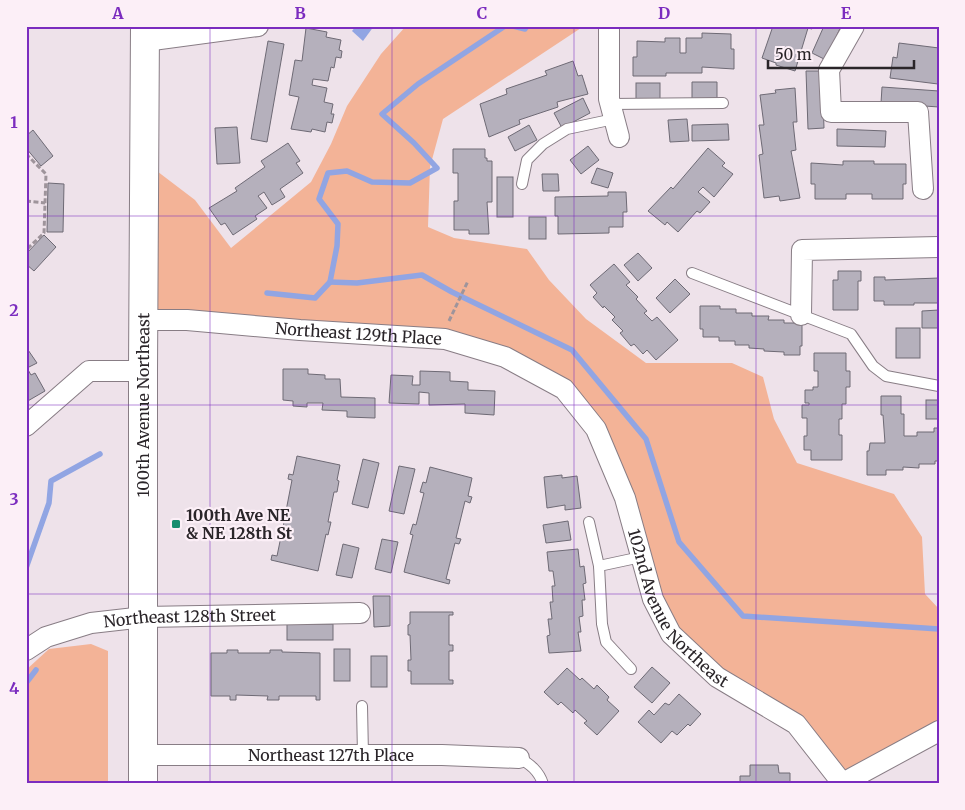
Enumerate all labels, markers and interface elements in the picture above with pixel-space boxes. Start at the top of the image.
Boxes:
text: A [111,3,124,23]
text: B [294,3,306,23]
text: C [477,3,487,23]
text: D [658,3,670,23]
text: E [841,3,852,23]
scale bar [768,38,914,70]
text: 50 m [775,45,812,64]
text: 1 [10,112,18,132]
text: 2 [9,300,19,320]
street label: 100th Avenue Northeast [133,312,153,497]
street label: Northeast 129th Place [274,318,442,349]
text: 3 [9,489,19,509]
place label: 100th Ave NE & NE 128th St [186,505,293,543]
marker: 100th Ave NE & NE 128th St [170,518,182,530]
street label: 102nd Avenue Northeast [624,526,733,692]
street label: Northeast 128th Street [103,605,277,632]
text: 4 [9,678,19,698]
street label: Northeast 127th Place [248,745,414,765]

